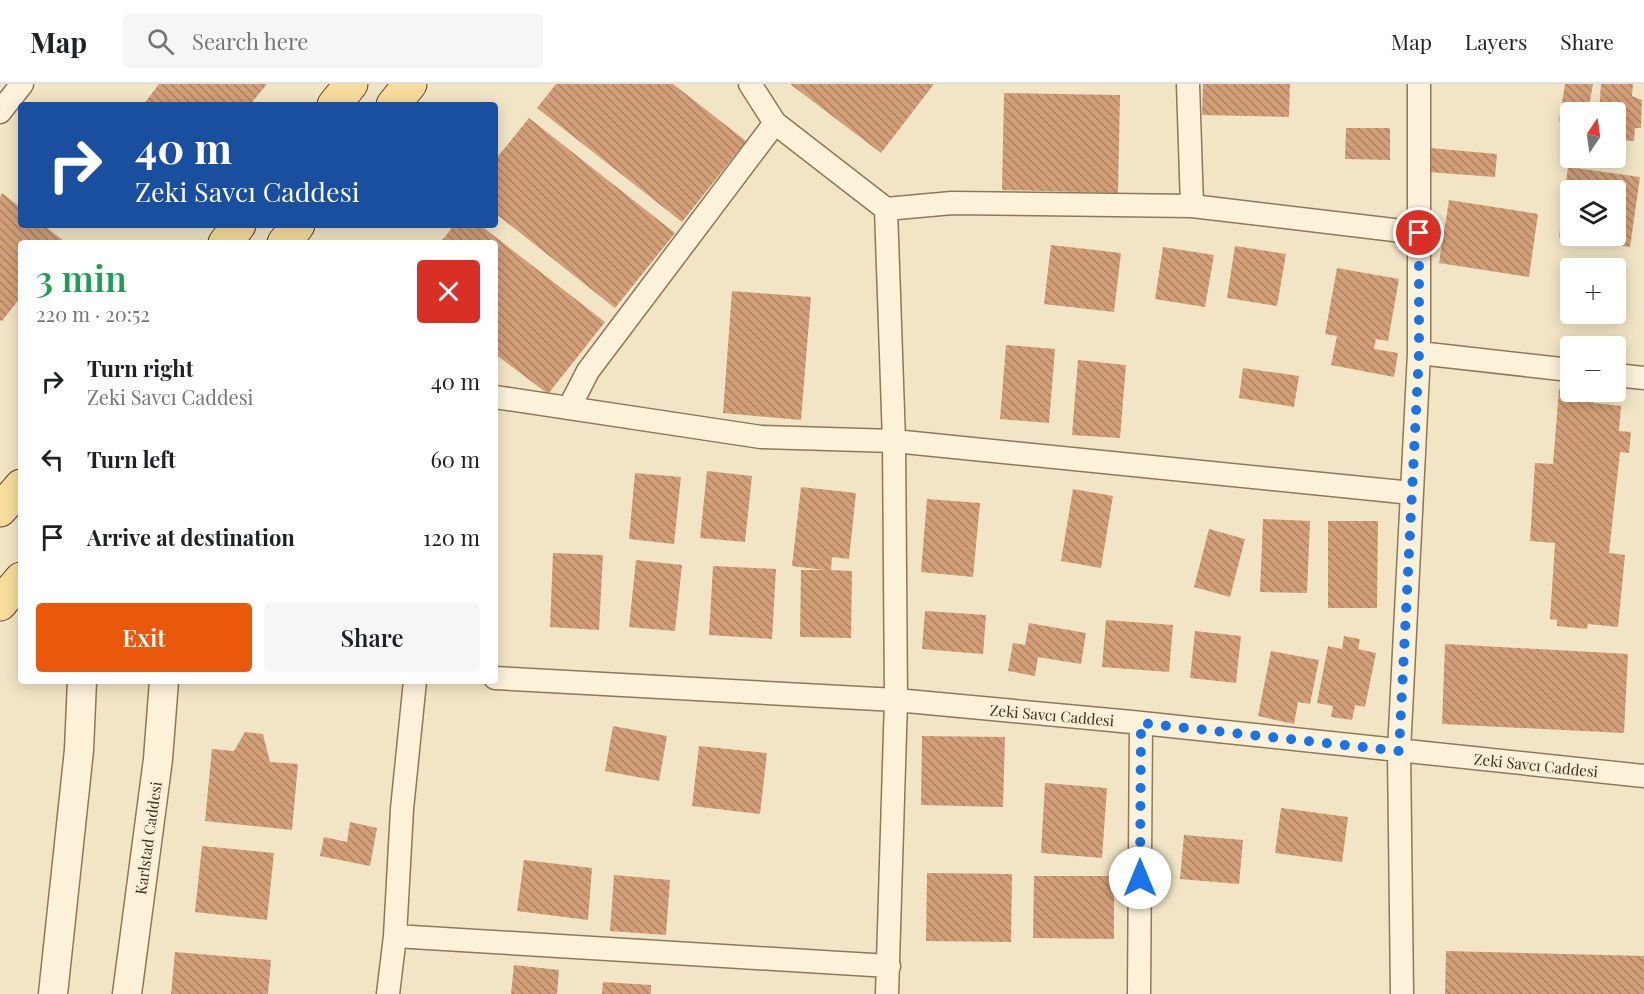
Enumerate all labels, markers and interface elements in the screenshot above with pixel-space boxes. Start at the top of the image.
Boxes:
search box [123,14,543,68]
text: Map [30,23,87,60]
icon: search [144,25,177,58]
text: Search here [192,26,308,56]
text: Map [1391,27,1432,55]
text: Layers [1465,27,1527,55]
text: Share [1560,27,1614,55]
north arrow [1560,102,1626,168]
map controls [1560,102,1626,402]
text: 40 m [135,119,232,175]
icon: right [36,126,114,204]
text: Zeki Savcı Caddesi [135,173,360,209]
button: layers [1560,180,1626,246]
pin [1393,207,1444,258]
icon: arrive [1402,216,1435,249]
text: 3 min [36,253,127,301]
button: + [1560,258,1626,324]
button: close [417,260,480,323]
text: 220 m · 20:52 [36,300,150,327]
button: − [1560,336,1626,402]
text: Turn right [87,353,193,383]
icon: right [36,365,69,398]
text: 40 m [431,366,480,396]
text: Zeki Savcı Caddesi [87,383,253,410]
icon: left [36,443,69,476]
text: Turn left [87,444,176,474]
text: 60 m [430,444,480,474]
icon: arrive [36,521,69,554]
text: Arrive at destination [87,522,295,552]
text: 120 m [423,522,480,552]
button: Exit [36,603,252,672]
button: Share [264,603,480,672]
street label: Zeki Savcı Caddesi [989,700,1116,730]
street label: Zeki Savcı Caddesi [1473,749,1600,782]
street label: Karlstad Caddesi [130,780,166,896]
position arrow [1108,846,1172,910]

